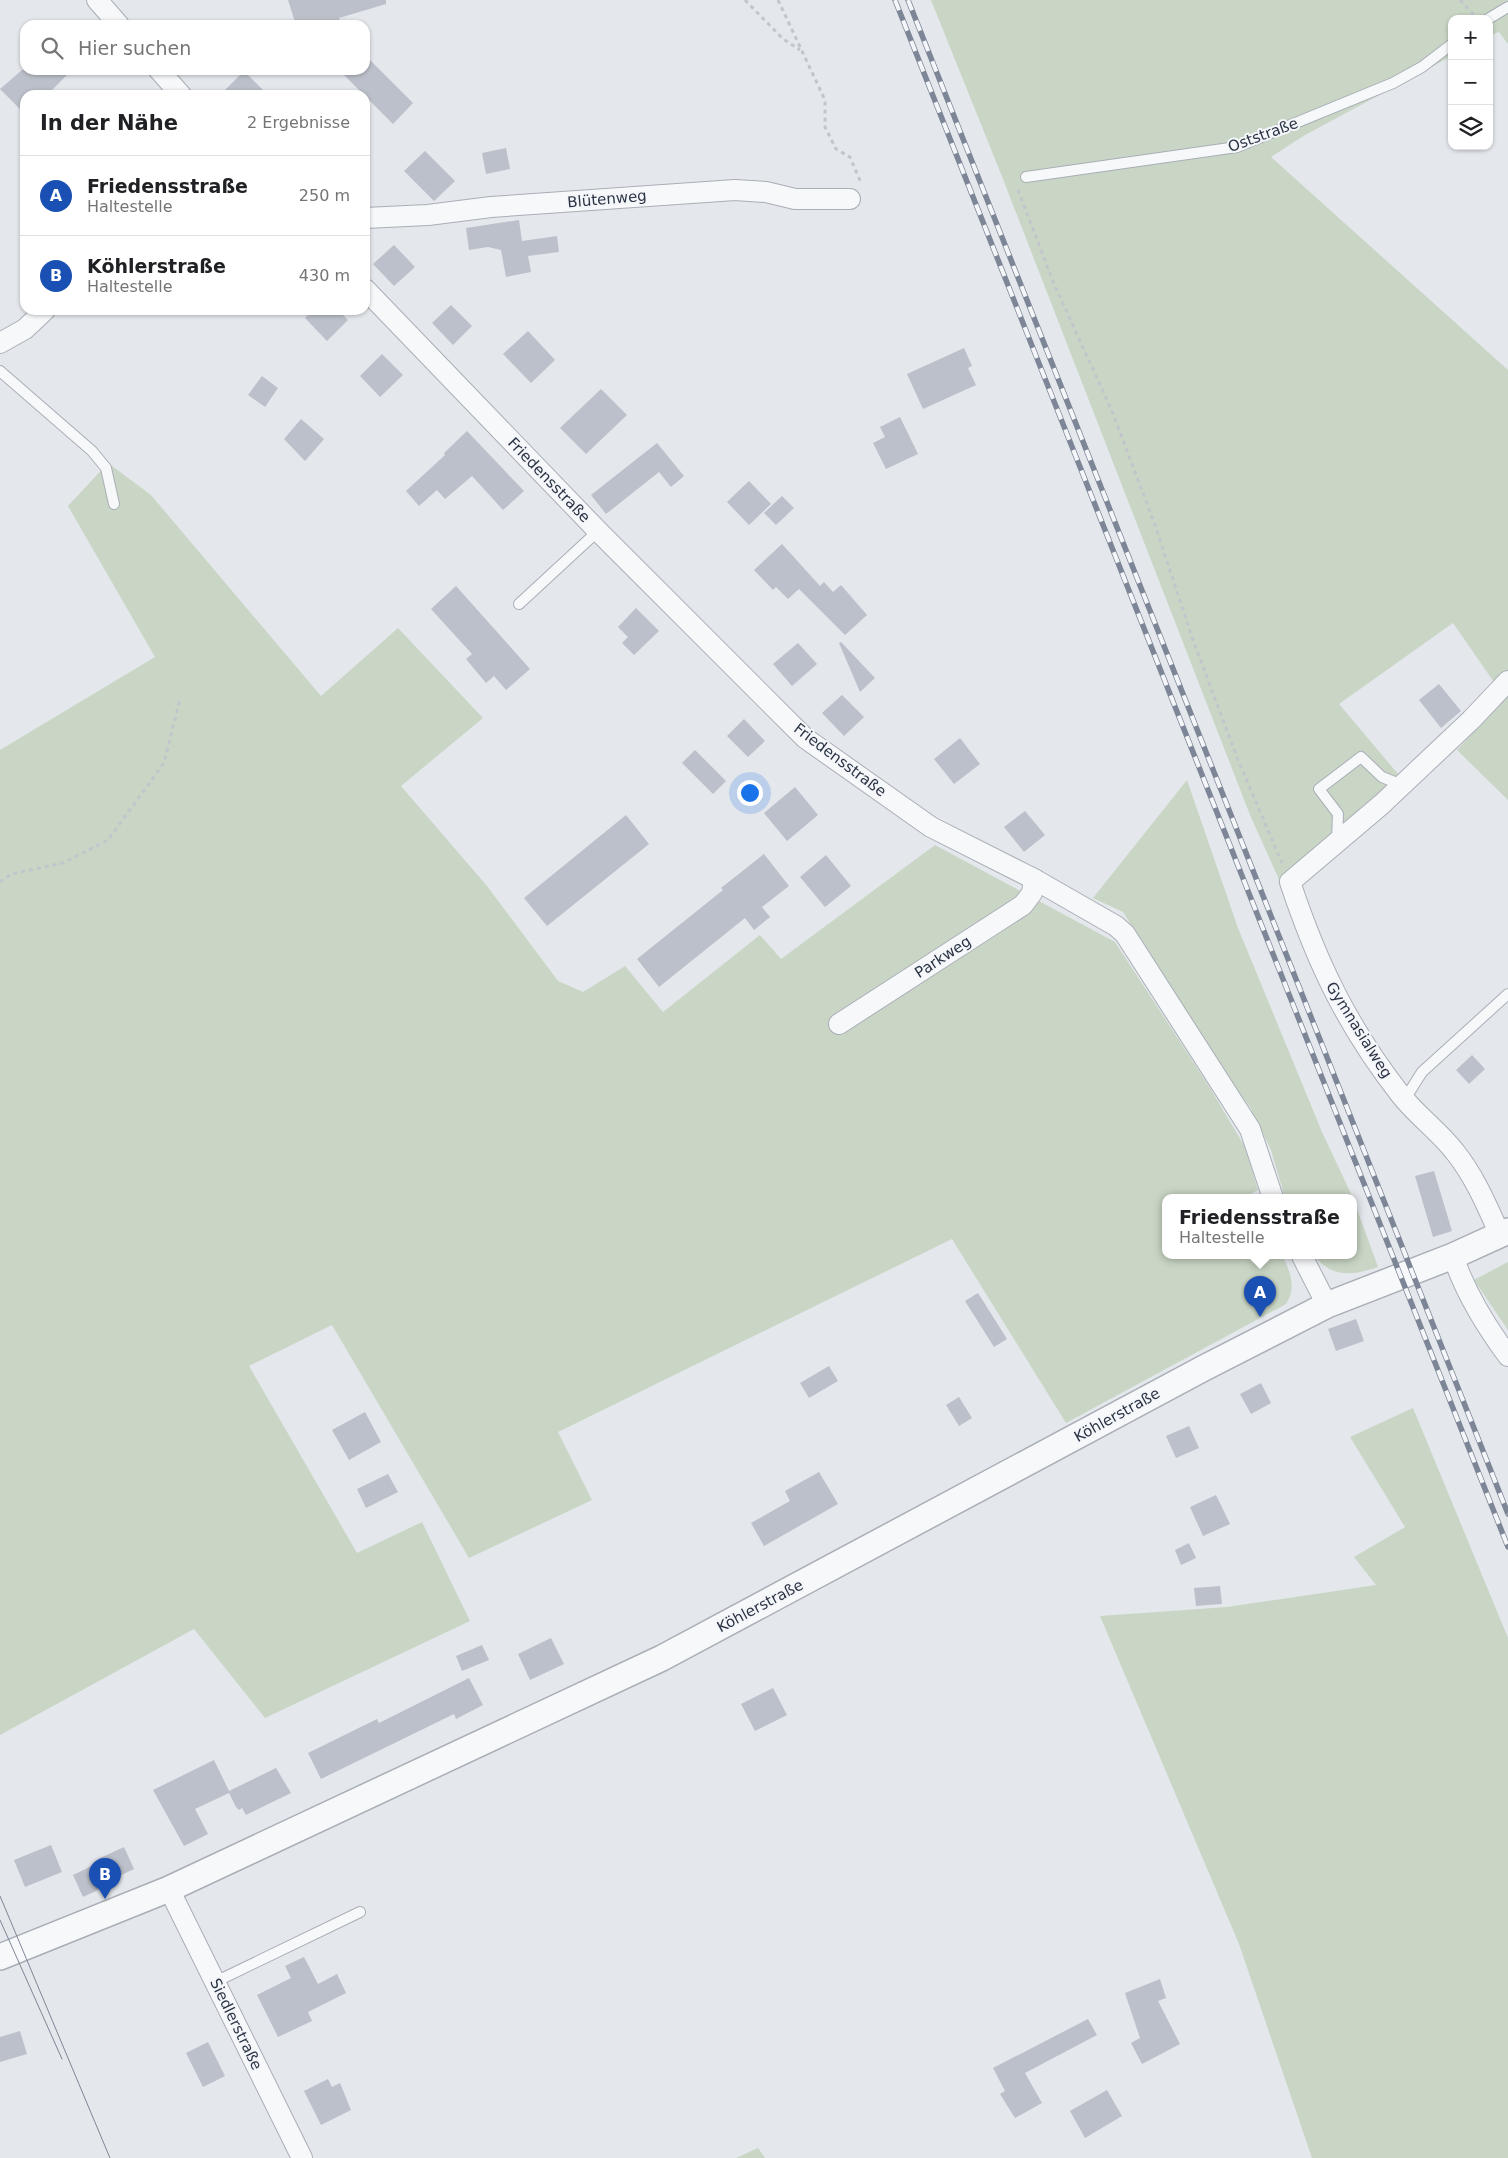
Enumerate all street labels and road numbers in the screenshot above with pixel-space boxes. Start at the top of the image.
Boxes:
street label: Oststraße [1226,114,1300,156]
street label: Blütenweg [567,187,647,211]
street label: Friedensstraße [504,434,594,526]
street label: Friedensstraße [790,719,890,801]
street label: Parkweg [911,932,975,982]
street label: Gymnasialweg [1322,979,1396,1081]
street label: Köhlerstraße [1071,1384,1163,1446]
street label: Köhlerstraße [714,1576,806,1636]
street label: Siedlerstraße [206,1975,266,2073]

